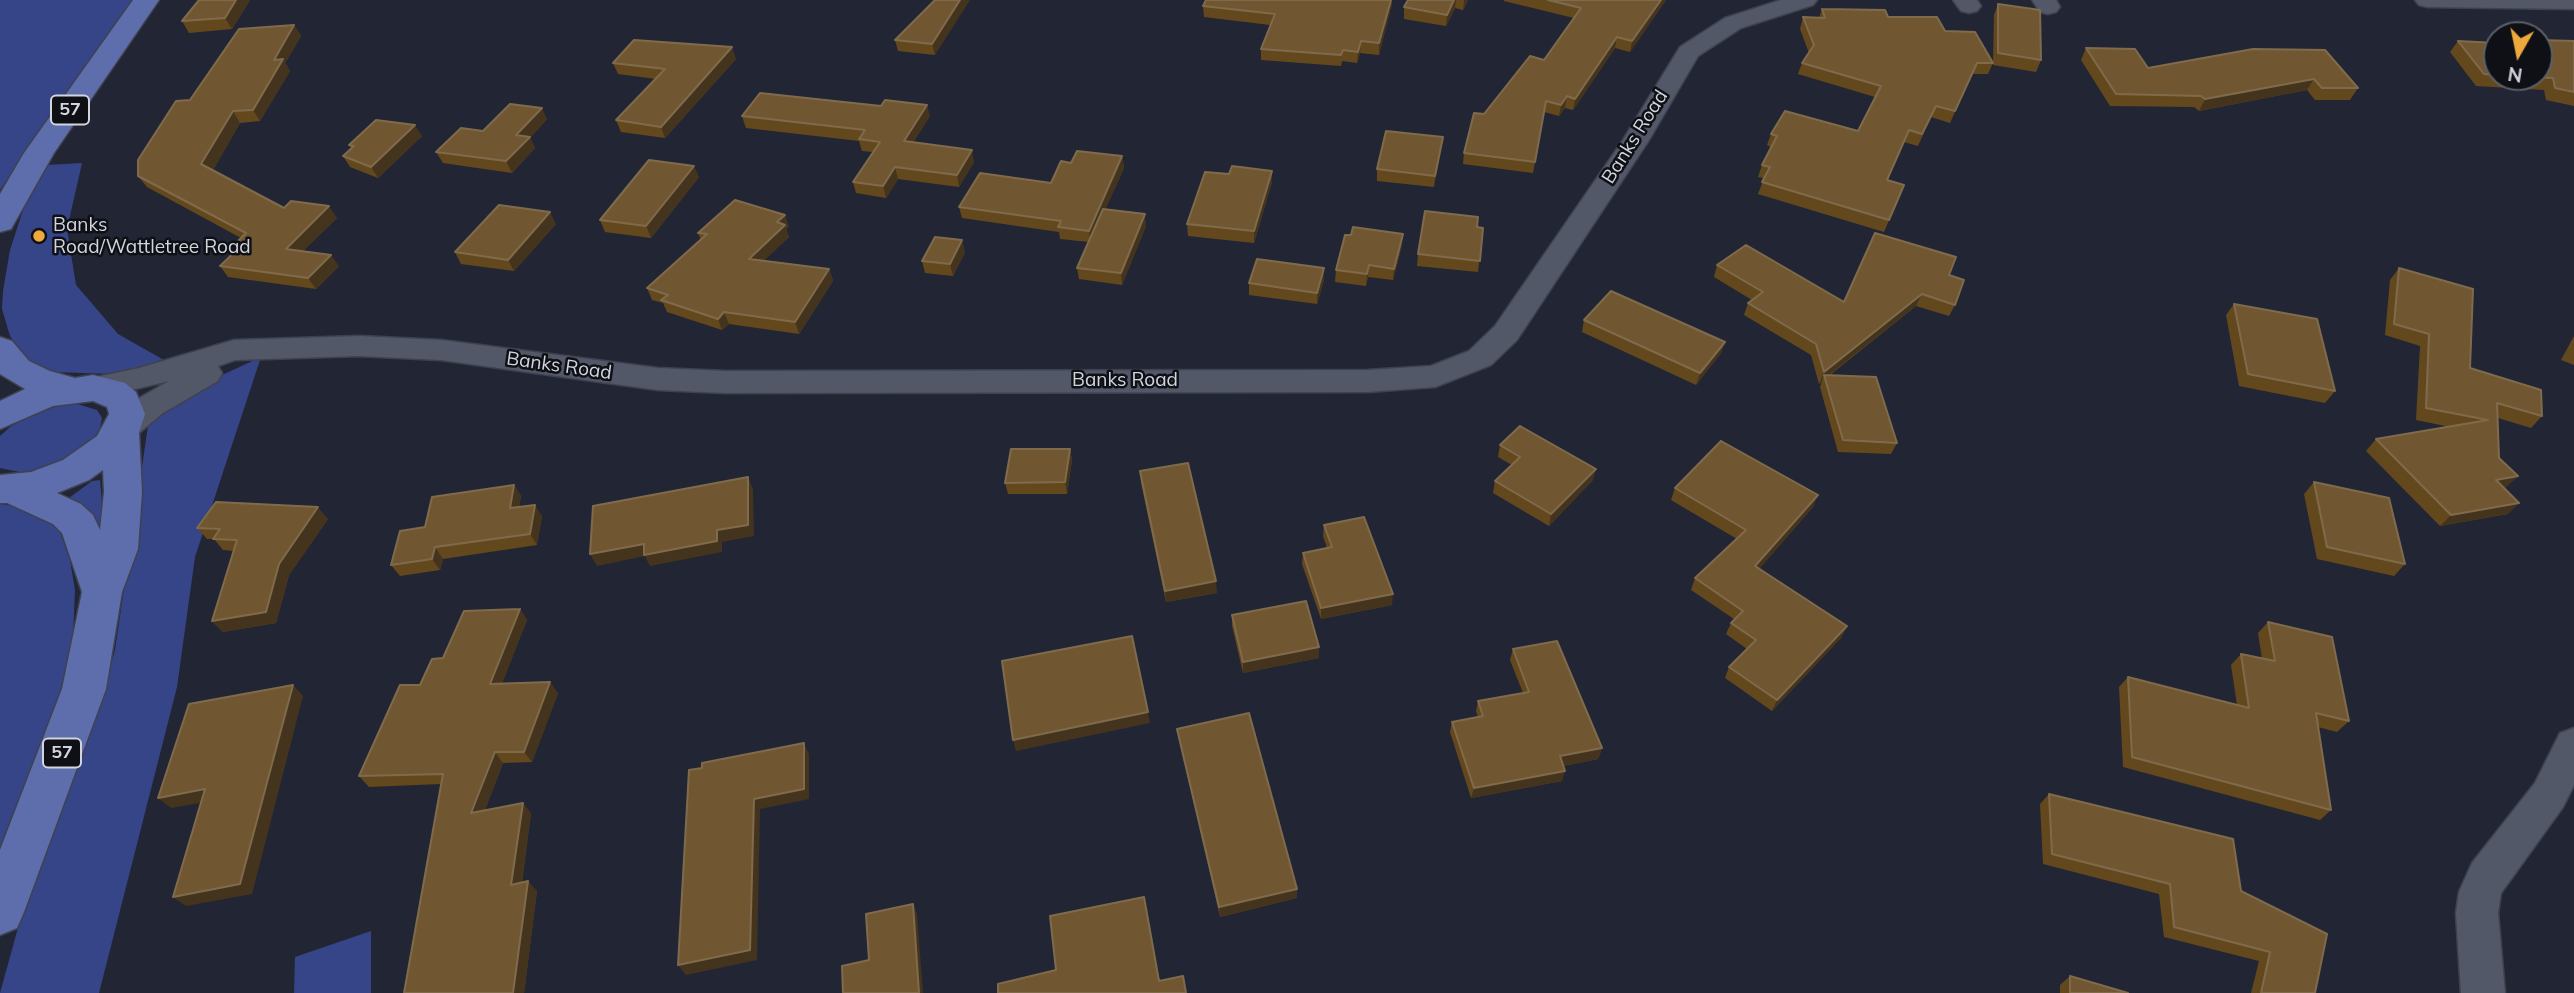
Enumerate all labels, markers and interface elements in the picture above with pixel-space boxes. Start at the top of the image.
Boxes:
north arrow [2483,21,2553,91]
text: N [2506,62,2524,88]
street label: Banks Road [1597,86,1673,188]
road number: 57 [51,96,89,124]
place label: Banks Road/Wattletree Road [53,214,251,258]
marker: Banks Road/Wattletree Road [31,228,47,244]
street label: Banks Road [505,347,613,385]
street label: Banks Road [1072,369,1178,391]
road number: 57 [43,738,81,768]

